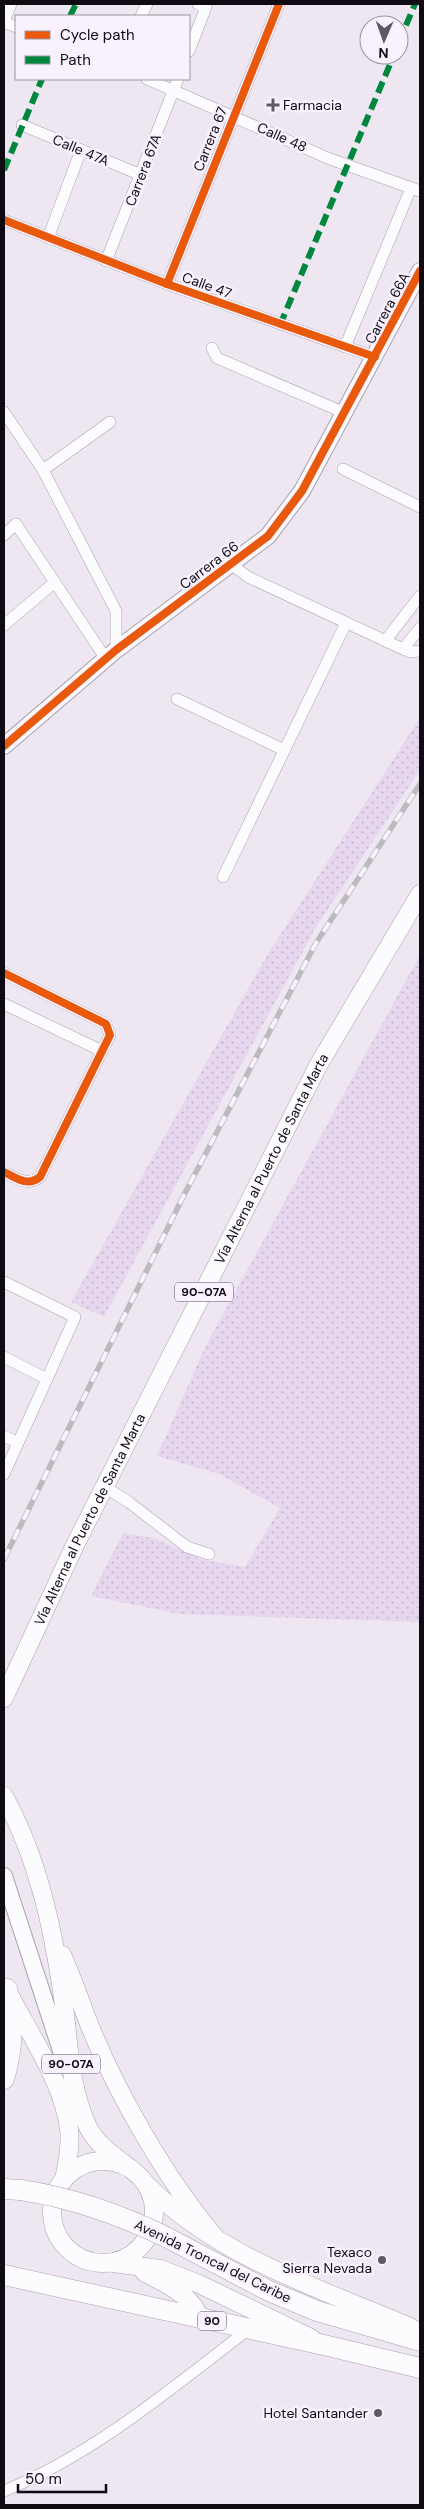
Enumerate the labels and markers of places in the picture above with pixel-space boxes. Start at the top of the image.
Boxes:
place label: Farmacia [283,96,342,114]
marker: Farmacia [267,99,279,111]
place label: Texaco Sierra Nevada [282,2243,372,2277]
marker: Texaco Sierra Nevada [376,2254,388,2266]
place label: Hotel Santander [264,2404,368,2422]
marker: Hotel Santander [372,2407,384,2419]

